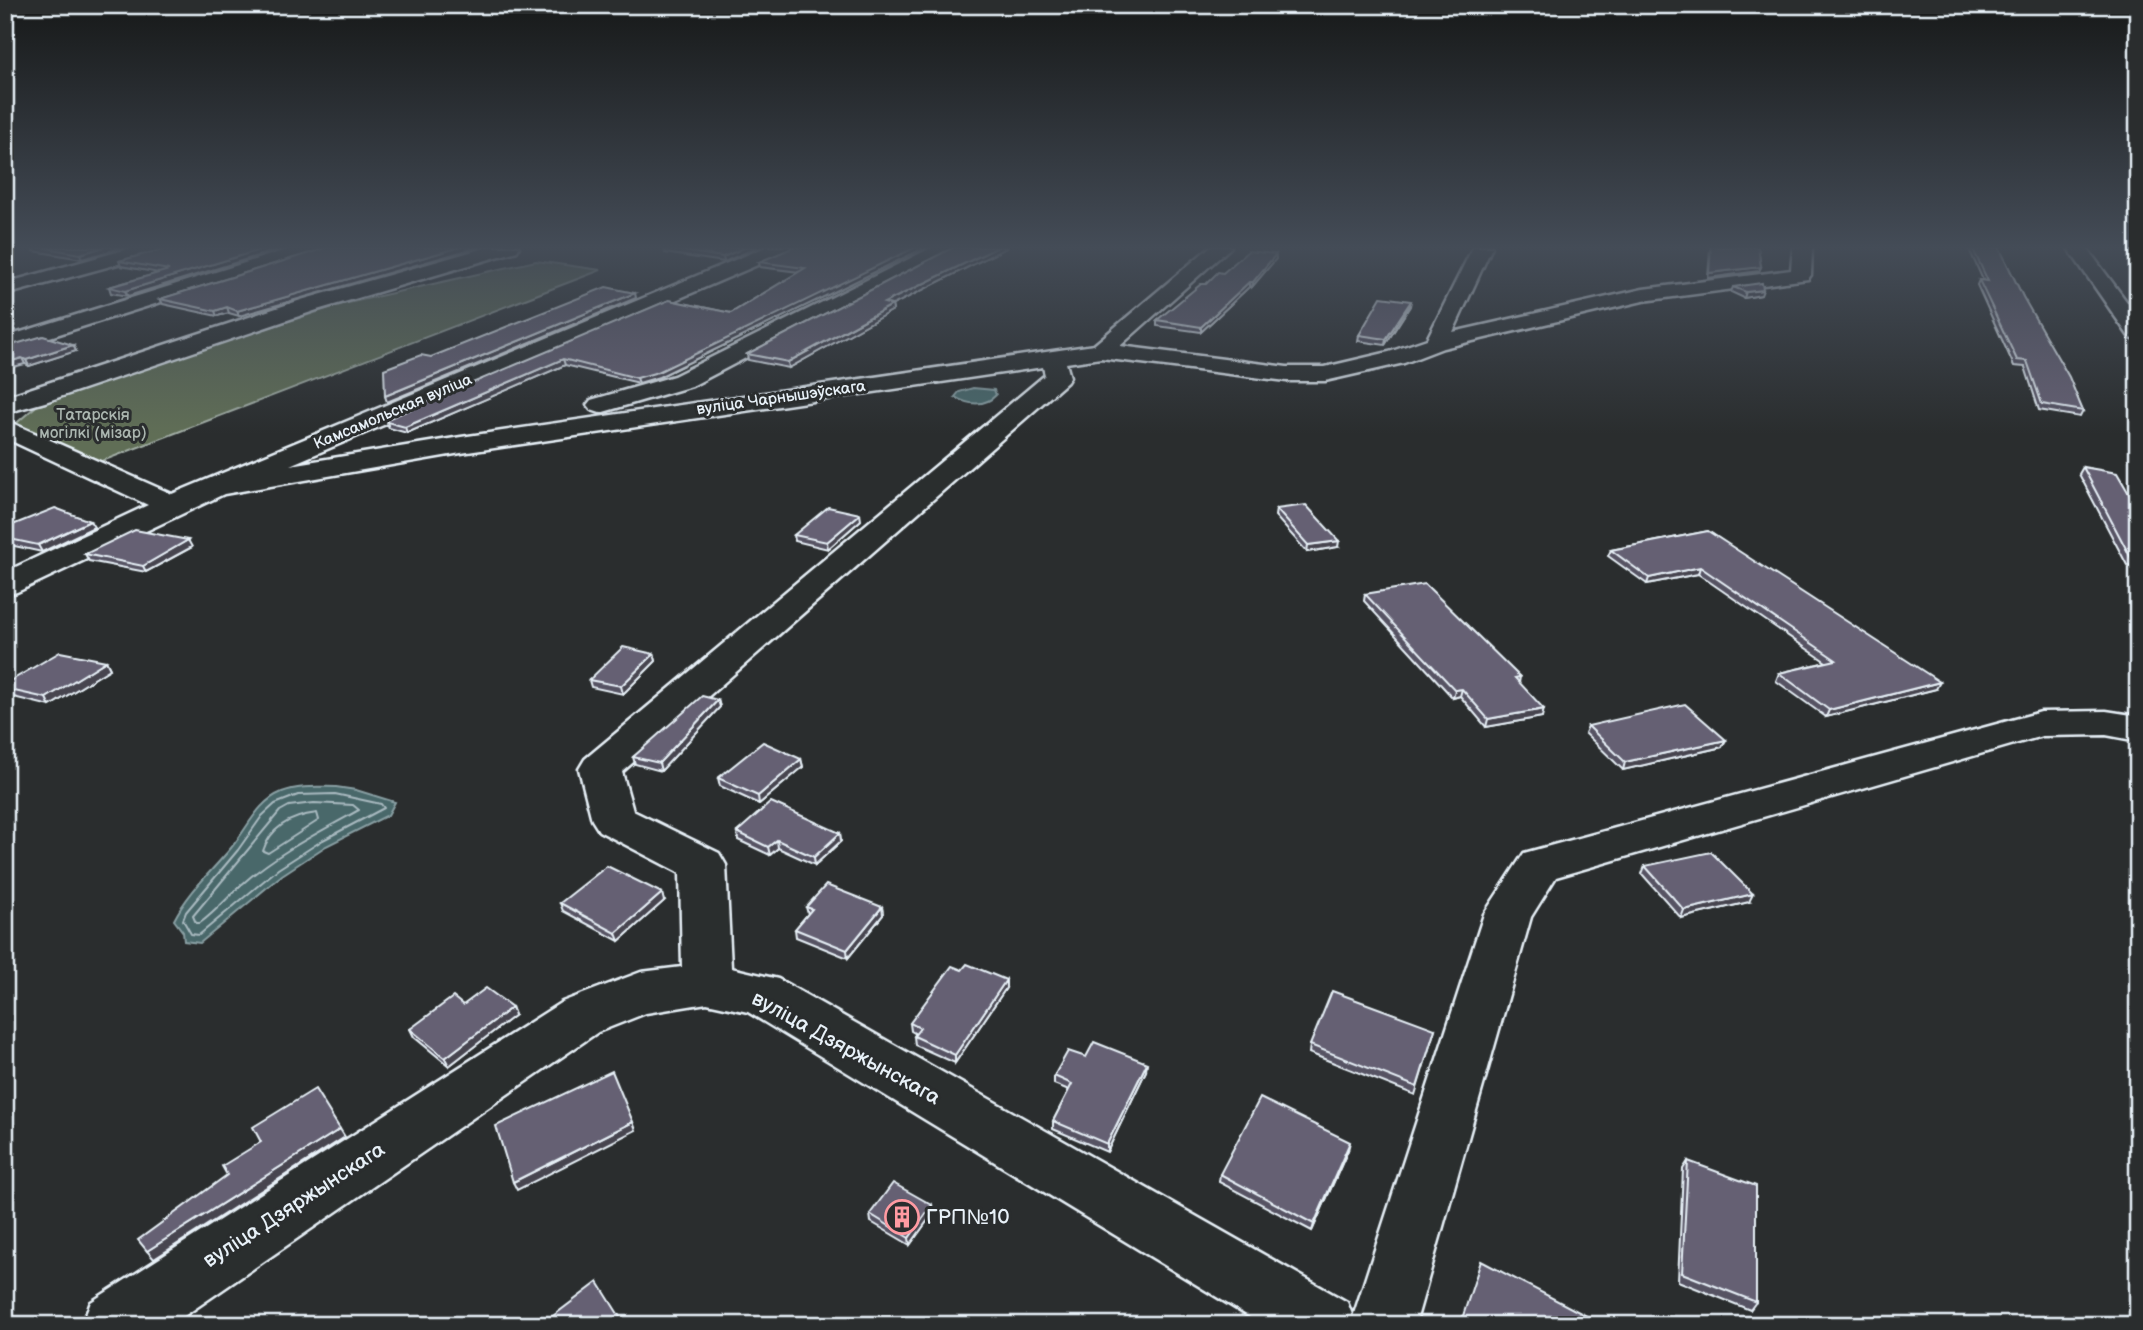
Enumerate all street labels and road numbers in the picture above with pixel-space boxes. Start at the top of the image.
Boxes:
street label: Камсамольская вуліца [311,370,475,454]
street label: вуліца Чарнышэўскага [695,377,867,419]
street label: вуліца Дзяржынскага [747,986,945,1111]
street label: вуліца Дзяржынскага [198,1137,390,1273]

